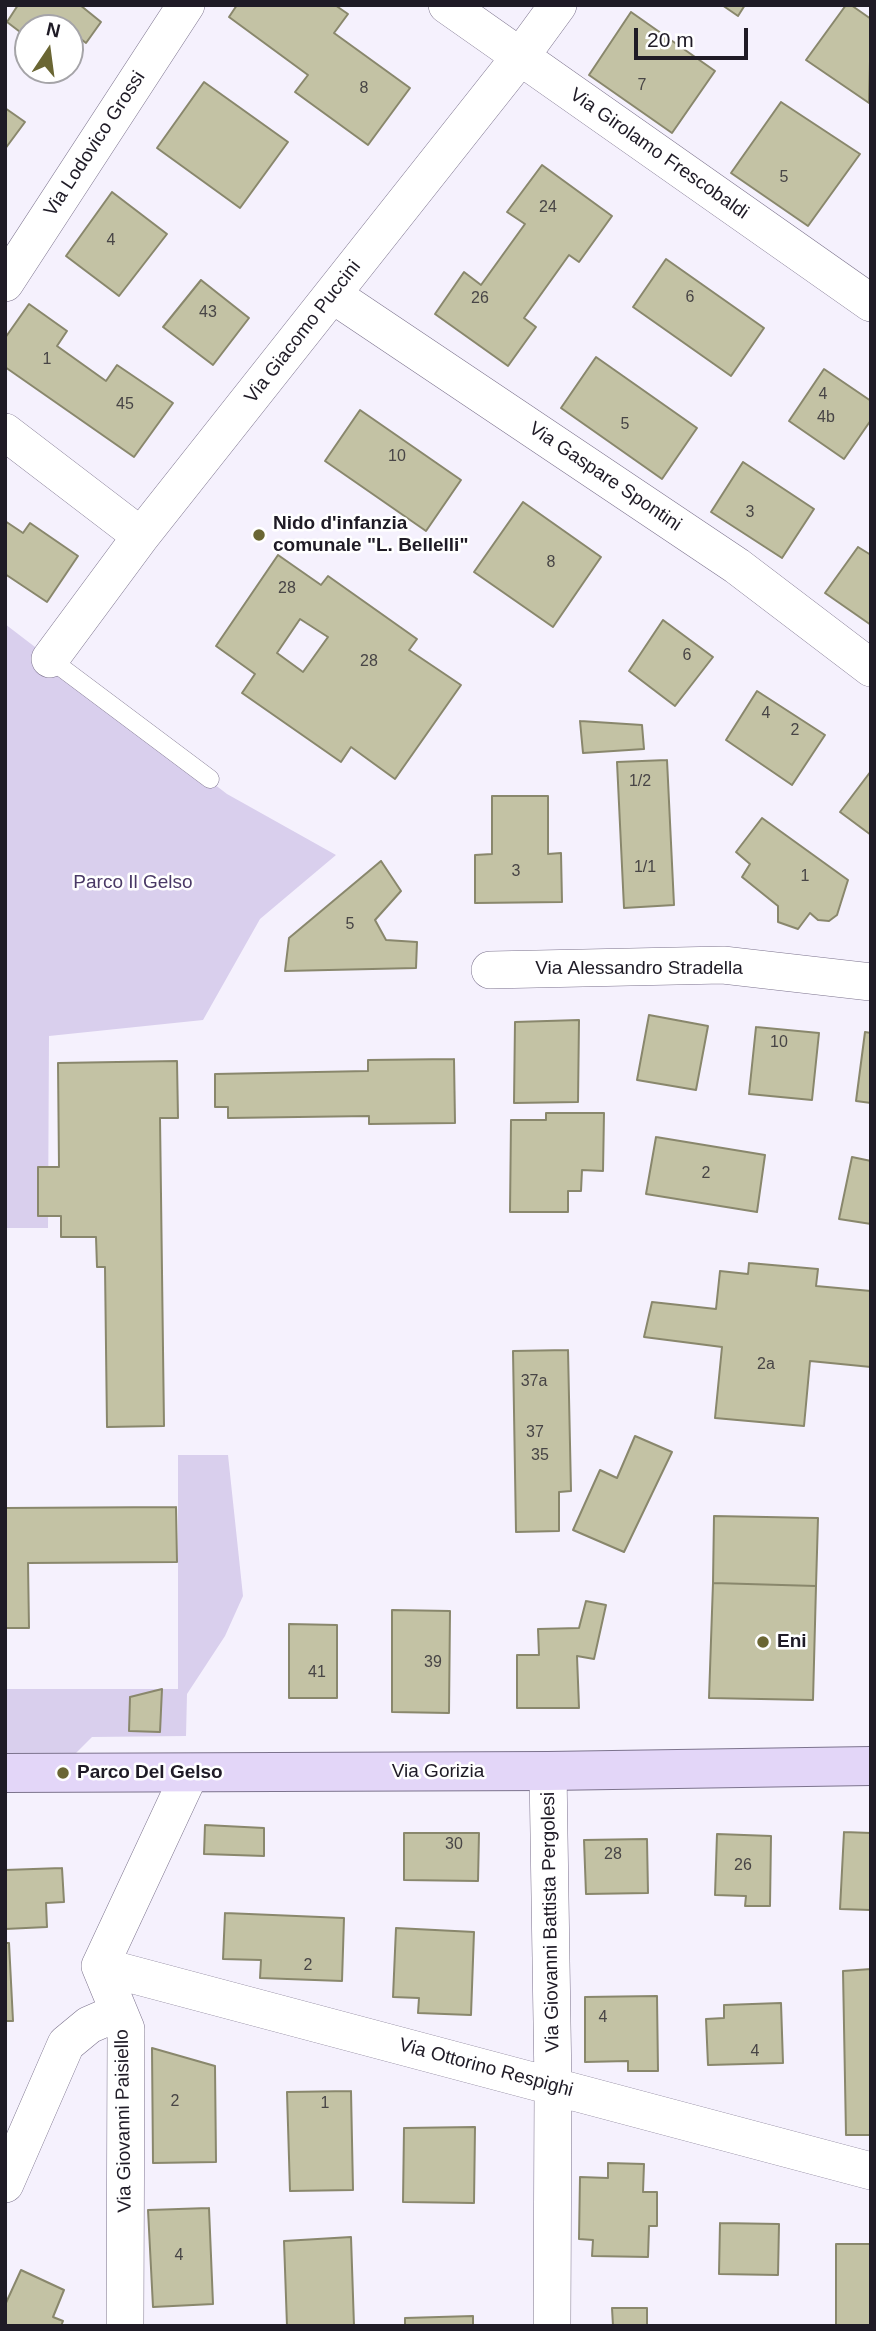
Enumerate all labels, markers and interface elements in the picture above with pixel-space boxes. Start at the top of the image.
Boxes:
north arrow [14,14,84,84]
scale bar [638,14,752,58]
text: N [44,18,62,42]
text: 20 m [647,28,694,51]
street label: Via Lodovico Grossi [40,67,150,221]
house number: 7 [638,76,646,96]
house number: 8 [360,79,368,99]
street label: Via Girolamo Frescobaldi [565,84,753,224]
house number: 5 [780,168,788,188]
house number: 24 [539,198,557,218]
house number: 4 [107,231,115,251]
street label: Via Giacomo Puccini [240,256,366,408]
house number: 6 [686,288,694,308]
house number: 26 [471,289,489,309]
house number: 43 [199,303,217,323]
house number: 1 [43,350,51,370]
house number: 4 [819,385,827,405]
house number: 45 [116,395,134,415]
house number: 4b [817,408,835,428]
house number: 5 [621,415,629,435]
street label: Via Gaspare Spontini [524,417,686,537]
house number: 10 [388,447,406,467]
house number: 3 [746,503,754,523]
place label: Nido d'infanzia comunale "L. Bellelli" [273,513,468,557]
marker: Nido d'infanzia comunale "L. Bellelli" [251,527,267,543]
house number: 8 [547,553,555,573]
house number: 28 [278,579,296,599]
house number: 6 [683,646,691,666]
house number: 28 [360,652,378,672]
house number: 4 [762,704,770,724]
house number: 2 [791,721,799,741]
house number: 1/2 [629,772,651,792]
house number: 1/1 [634,858,656,878]
house number: 3 [512,862,520,882]
house number: 1 [801,867,809,887]
park label: Parco Il Gelso [73,872,193,894]
house number: 5 [346,915,354,935]
street label: Via Alessandro Stradella [535,958,743,980]
house number: 10 [770,1033,788,1053]
house number: 2 [702,1164,710,1184]
house number: 2a [757,1355,775,1375]
house number: 37a [521,1372,547,1392]
house number: 37 [526,1423,544,1443]
house number: 35 [531,1446,549,1466]
place label: Eni [777,1631,807,1653]
marker: Eni [755,1634,771,1650]
house number: 39 [424,1653,442,1673]
house number: 41 [308,1663,326,1683]
street label: Via Gorizia [392,1761,484,1783]
place label: Parco Del Gelso [77,1762,223,1784]
marker: Parco Del Gelso [55,1765,71,1781]
street label: Via Giovanni Battista Pergolesi [537,1792,565,2052]
house number: 30 [445,1835,463,1855]
house number: 28 [604,1845,622,1865]
house number: 26 [734,1856,752,1876]
house number: 2 [304,1956,312,1976]
house number: 4 [599,2008,607,2028]
street label: Via Giovanni Paisiello [111,2029,137,2213]
street label: Via Ottorino Respighi [397,2034,575,2102]
house number: 4 [751,2042,759,2062]
house number: 2 [171,2092,179,2112]
house number: 1 [321,2094,329,2114]
house number: 4 [175,2246,183,2266]

